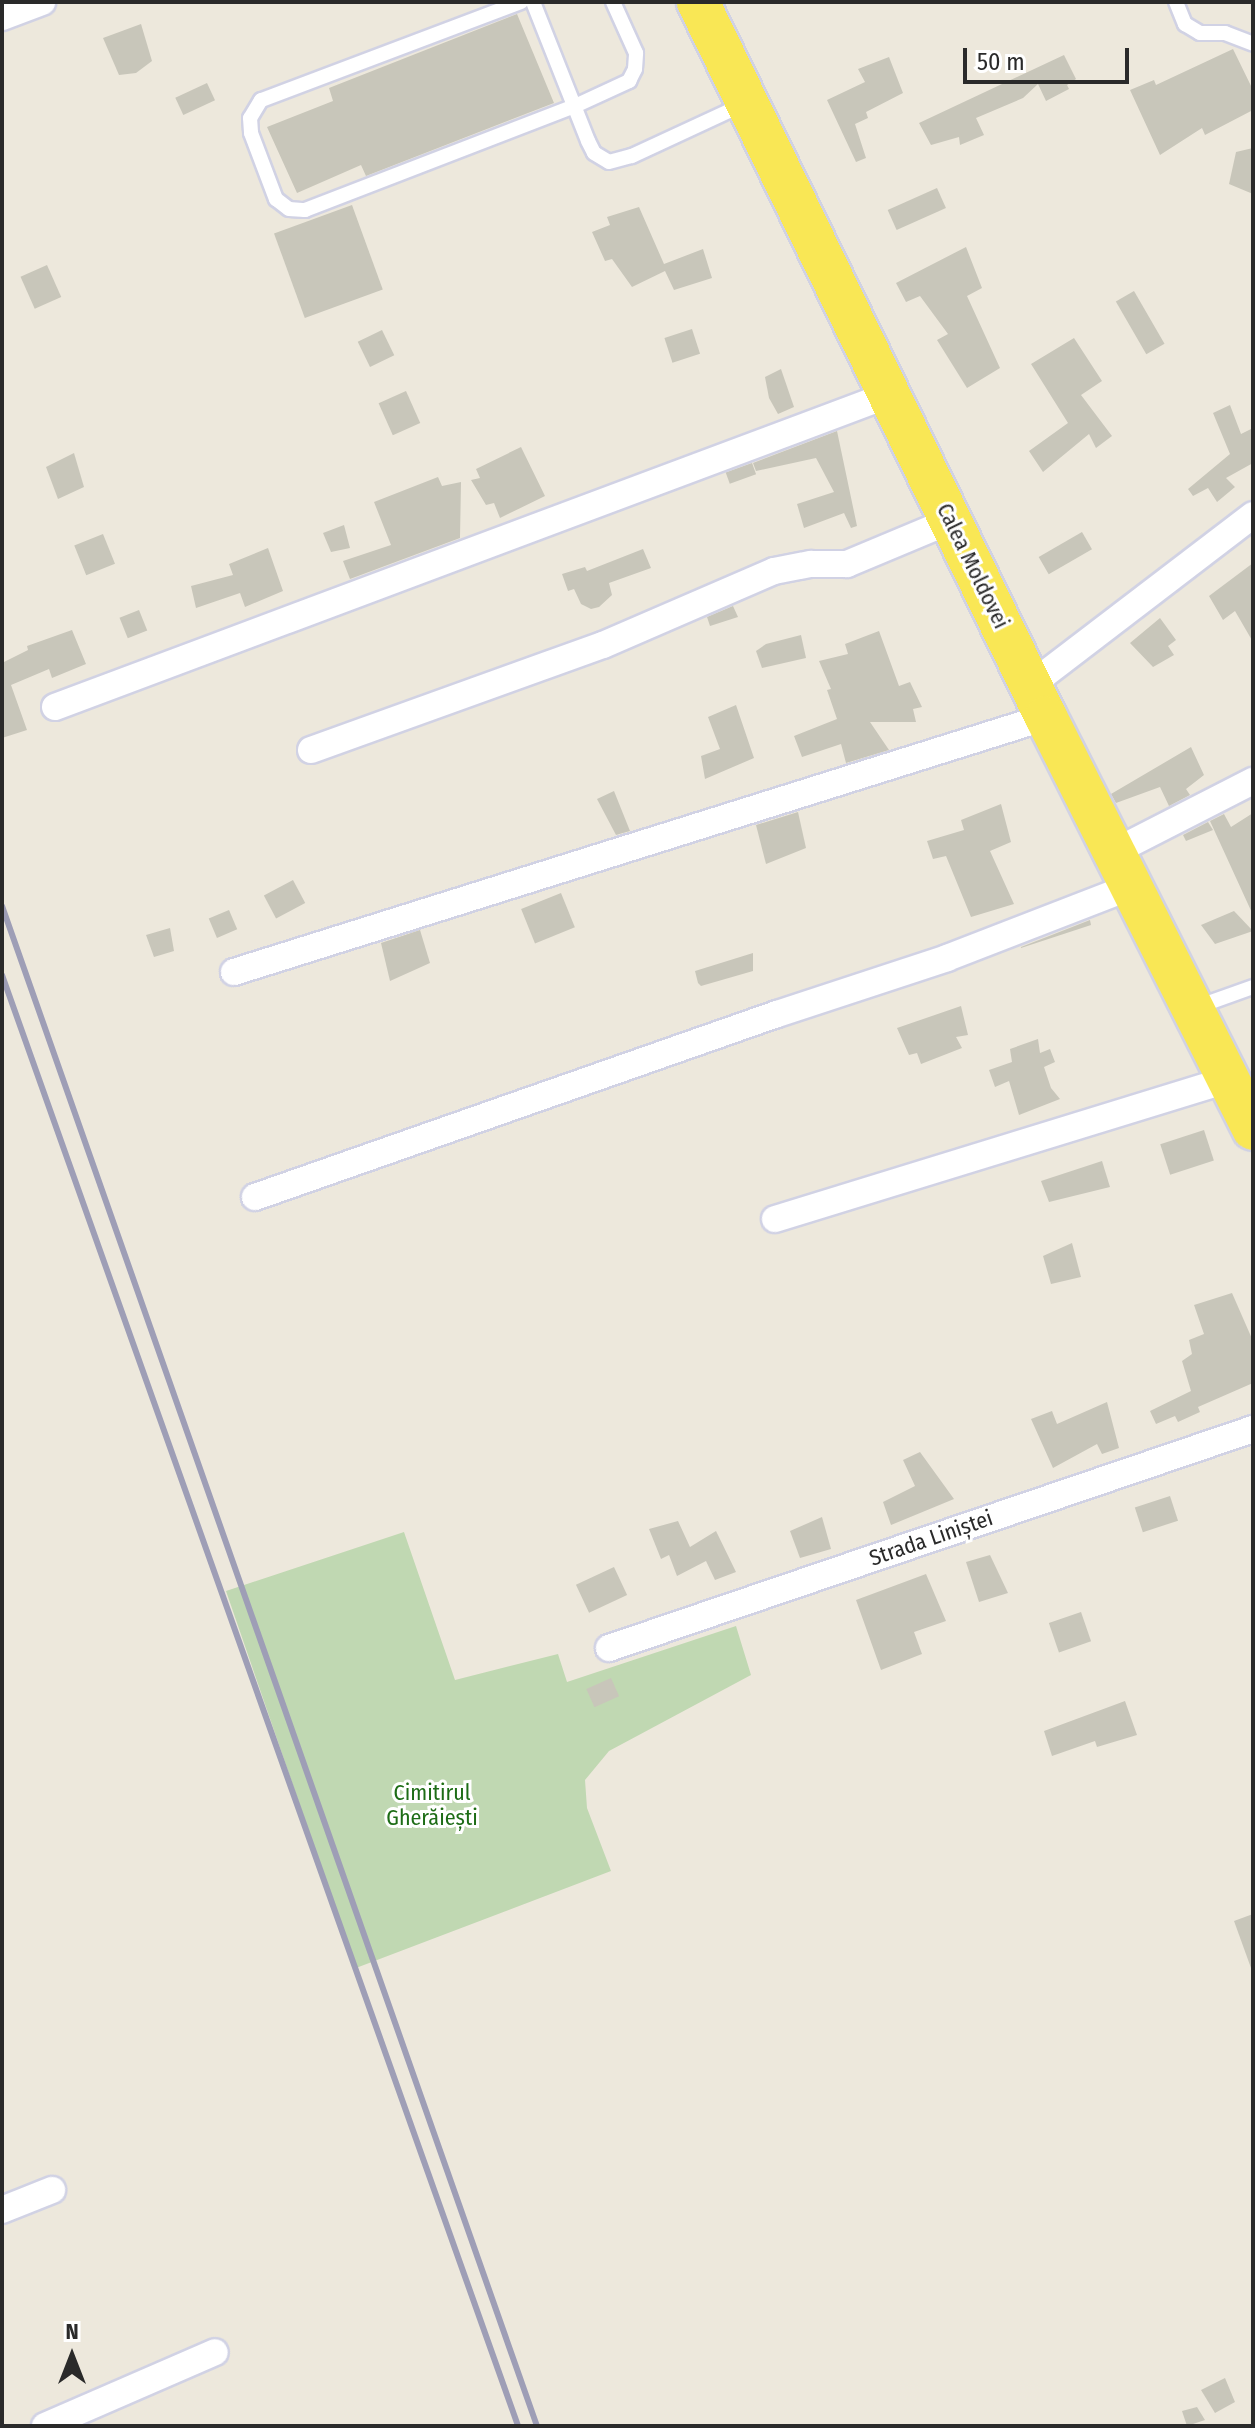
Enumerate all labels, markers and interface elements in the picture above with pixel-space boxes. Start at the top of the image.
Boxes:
scale bar [967,32,1133,82]
text: 50 m [977,48,1025,76]
street label: Calea Moldovei [931,499,1015,633]
street label: Strada Liniștei [866,1505,996,1571]
park label: Cimitirul Gherăiești [386,1779,478,1830]
north arrow [32,2316,112,2396]
text: N [65,2318,79,2345]

